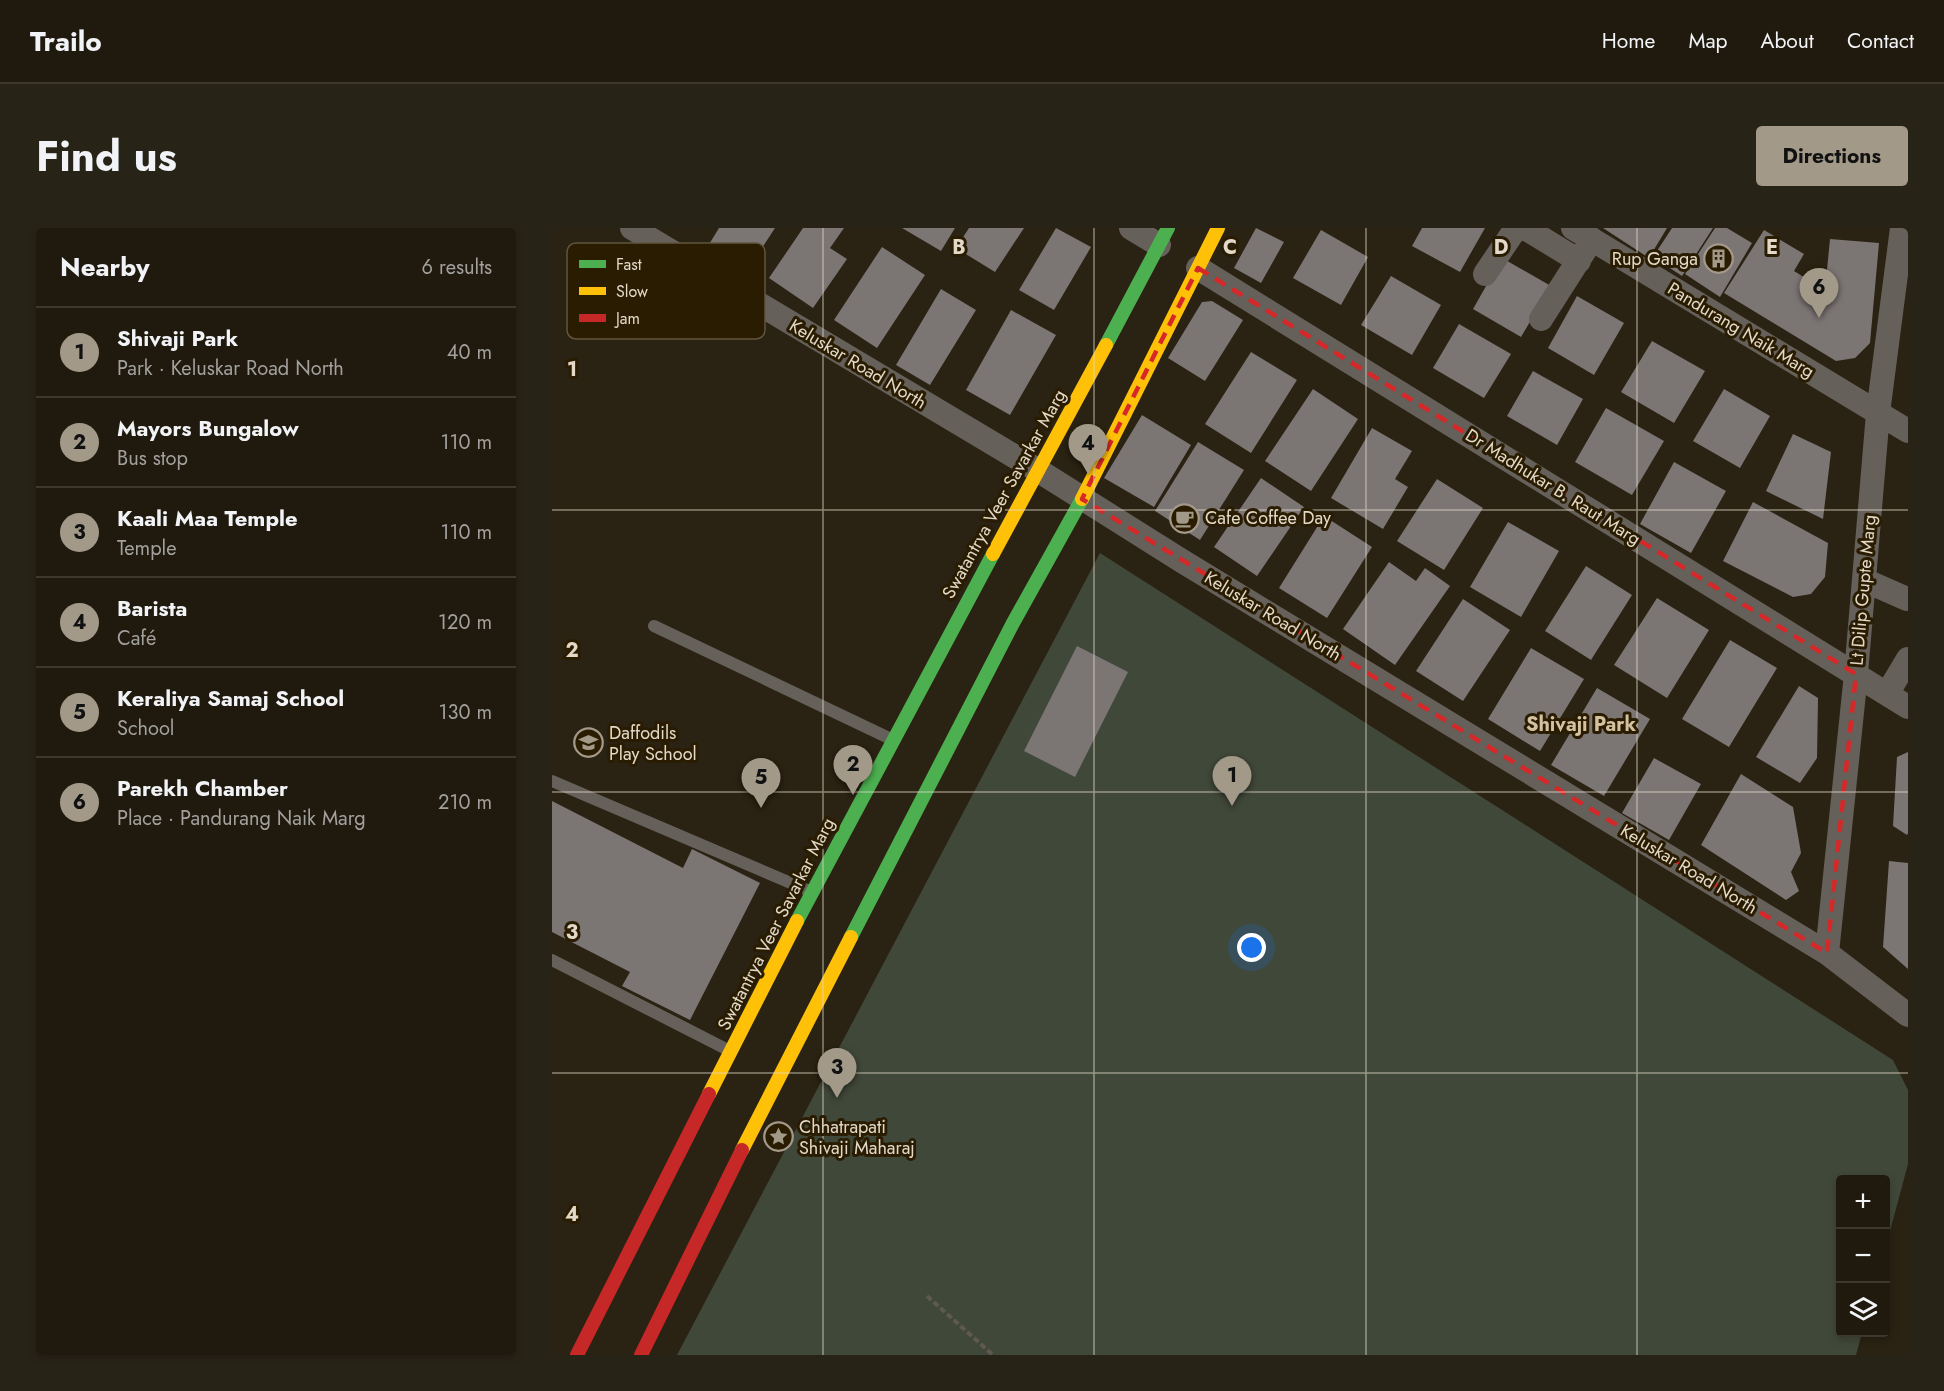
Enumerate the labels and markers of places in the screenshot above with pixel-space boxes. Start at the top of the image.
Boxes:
building icon: Rup Ganga [1703,243,1735,275]
place label: Rup Ganga [1612,246,1698,272]
pin: 6 [1800,268,1838,318]
pin: 4 [1068,424,1108,474]
cafe icon: Cafe Coffee Day [1168,502,1200,534]
place label: Cafe Coffee Day [1205,505,1331,531]
place label: Daffodils Play School [609,720,697,767]
school or university icon: Daffodils Play School [572,727,604,759]
pin: 2 [834,746,872,795]
pin: 1 [1212,756,1252,806]
pin: 5 [742,758,780,808]
pin: 3 [818,1048,856,1098]
place label: Chhatrapati Shivaji Maharaj [799,1114,915,1161]
place icon: Chhatrapati Shivaji Maharaj [762,1121,794,1153]

